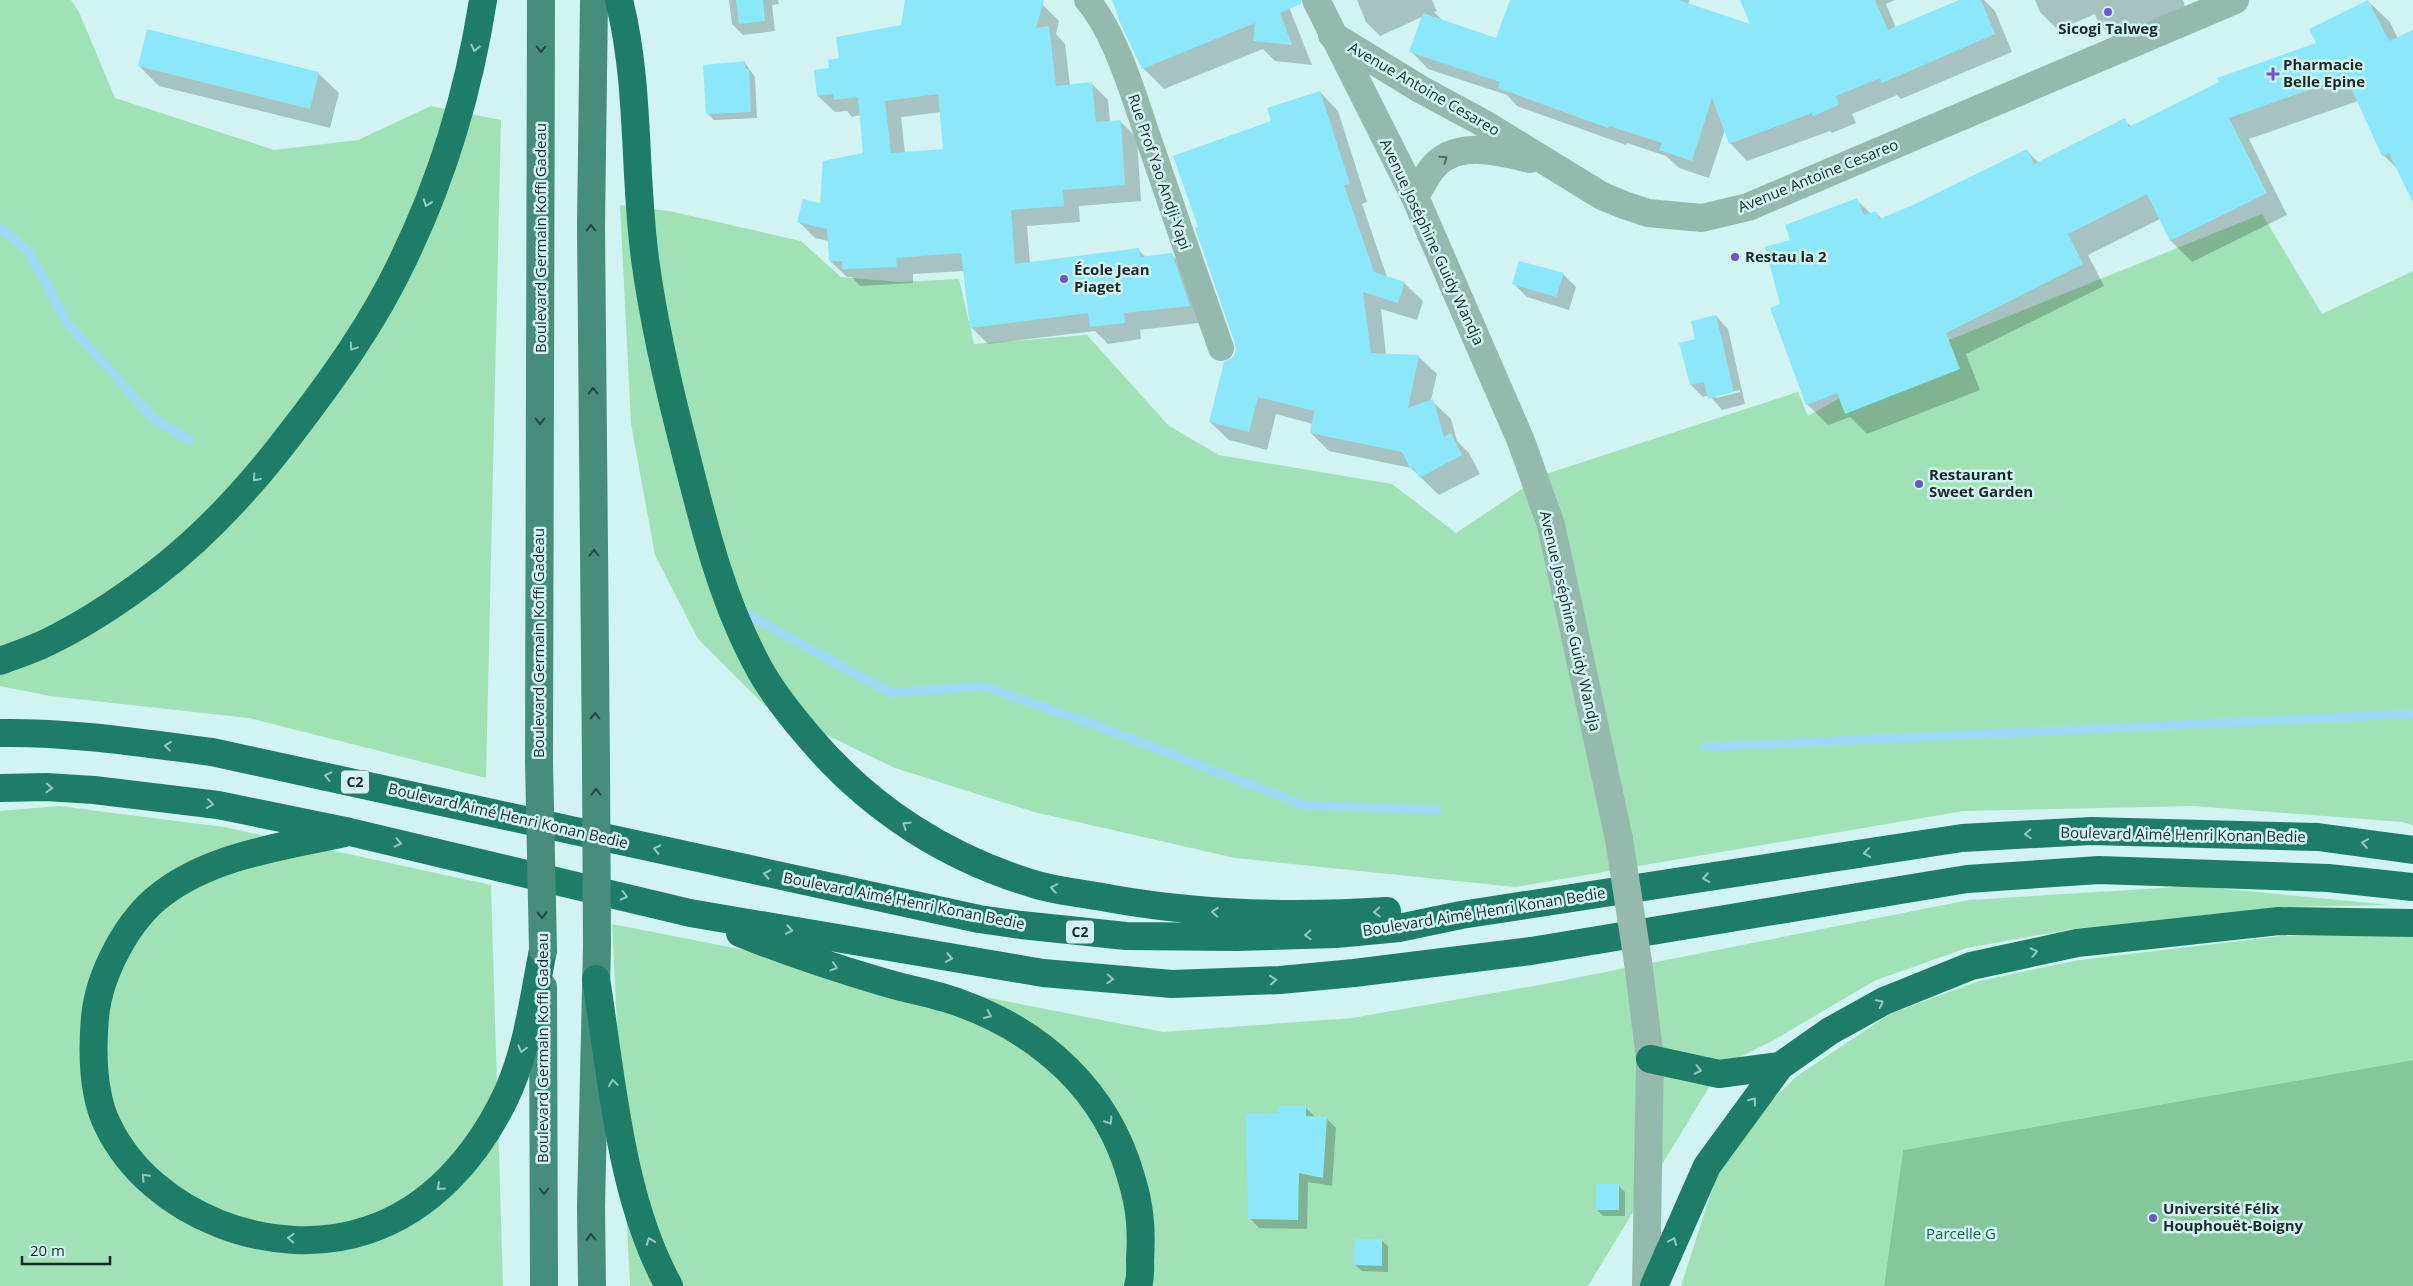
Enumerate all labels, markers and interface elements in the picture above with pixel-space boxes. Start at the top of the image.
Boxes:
marker: Sicogi Talweg [2102,6,2114,18]
place label: Sicogi Talweg [2058,18,2158,38]
street label: Avenue Antoine Cesareo [1345,37,1504,140]
one-way arrow [470,44,481,53]
one-way arrow [536,45,546,53]
place label: Pharmacie Belle Epine [2283,54,2365,91]
marker: Pharmacie Belle Epine [2267,68,2279,80]
street label: Rue Prof Yao Andji-Yapi [1124,91,1196,252]
street label: Boulevard Germain Koffi Gadeau [530,123,550,353]
street label: Avenue Antoine Cesareo [1734,134,1901,216]
street label: Avenue Joséphine Guidy Wandja [1376,135,1490,348]
one-way arrow [1438,156,1448,165]
one-way arrow [423,198,433,207]
one-way arrow [586,224,596,232]
place label: Restau la 2 [1745,246,1827,266]
marker: Restau la 2 [1729,251,1741,263]
place label: École Jean Piaget [1074,259,1149,296]
marker: École Jean Piaget [1058,273,1070,285]
one-way arrow [350,341,359,351]
one-way arrow [588,387,598,394]
one-way arrow [535,418,545,425]
place label: Restaurant Sweet Garden [1929,464,2033,501]
one-way arrow [253,472,262,481]
marker: Restaurant Sweet Garden [1913,478,1925,490]
street label: Avenue Joséphine Guidy Wandja [1536,509,1606,733]
street label: Boulevard Germain Koffi Gadeau [528,528,548,758]
one-way arrow [589,549,599,557]
one-way arrow [590,712,600,720]
one-way arrow [164,742,172,752]
road number: C2 [341,770,369,794]
one-way arrow [323,771,332,782]
street label: Boulevard Aimé Henri Konan Bedie [386,778,630,852]
one-way arrow [45,782,53,793]
one-way arrow [591,787,601,795]
one-way arrow [206,799,215,809]
one-way arrow [902,822,912,831]
street label: Boulevard Aimé Henri Konan Bedie [2060,822,2306,846]
one-way arrow [2024,829,2032,840]
one-way arrow [393,837,402,848]
one-way arrow [2360,838,2368,849]
one-way arrow [653,845,662,855]
one-way arrow [1862,847,1870,858]
street label: Boulevard Aimé Henri Konan Bedie [782,867,1027,933]
one-way arrow [762,869,771,880]
one-way arrow [1702,872,1710,882]
street label: Boulevard Aimé Henri Konan Bedie [1361,882,1607,940]
one-way arrow [1050,884,1058,894]
one-way arrow [619,890,628,901]
one-way arrow [1373,906,1381,917]
one-way arrow [1210,907,1218,918]
one-way arrow [537,911,547,919]
road number: C2 [1066,920,1094,944]
one-way arrow [785,925,794,935]
one-way arrow [1304,930,1312,940]
street label: Boulevard Germain Koffi Gadeau [532,933,552,1163]
one-way arrow [2030,947,2038,958]
one-way arrow [945,953,954,963]
one-way arrow [829,961,837,971]
one-way arrow [1107,973,1115,984]
one-way arrow [1269,975,1277,986]
one-way arrow [1875,999,1884,1009]
one-way arrow [983,1009,992,1020]
one-way arrow [517,1045,527,1053]
one-way arrow [1693,1064,1702,1075]
one-way arrow [608,1079,619,1087]
one-way arrow [1748,1098,1756,1107]
one-way arrow [1102,1115,1112,1124]
one-way arrow [142,1173,151,1182]
one-way arrow [437,1181,446,1190]
one-way arrow [539,1188,549,1196]
place label: Université Félix Houphouët-Boigny [2163,1198,2304,1235]
marker: Université Félix Houphouët-Boigny [2147,1212,2159,1224]
park label: Parcelle G [1926,1223,1996,1243]
one-way arrow [287,1233,295,1244]
one-way arrow [586,1233,596,1241]
scale bar [22,1234,110,1266]
one-way arrow [646,1237,656,1246]
one-way arrow [1667,1237,1678,1246]
text: 20 m [30,1240,65,1260]

